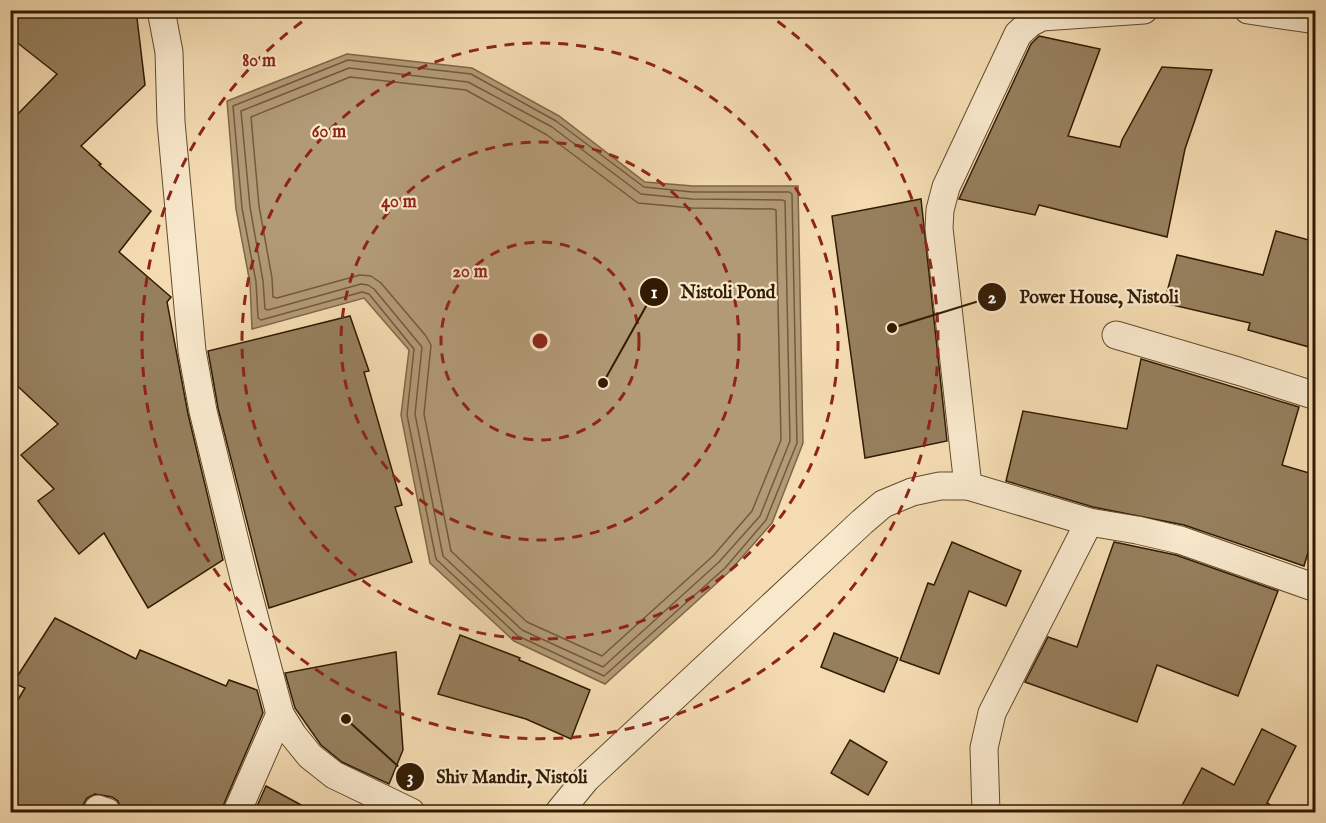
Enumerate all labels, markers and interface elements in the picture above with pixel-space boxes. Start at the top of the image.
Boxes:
text: 80 m [242,50,276,73]
text: 60 m [312,121,346,144]
text: 40 m [381,191,417,214]
text: 20 m [452,261,488,284]
callout: Nistoli Pond [639,274,787,310]
callout: Power House, Nistoli [977,279,1190,315]
text: 1 [651,282,658,305]
text: Nistoli Pond [680,282,776,305]
text: 2 [988,287,997,310]
text: Power House, Nistoli [1019,287,1179,310]
centre of rings [530,331,550,351]
callout: Shiv Mandir, Nistoli [395,759,600,795]
text: 3 [407,767,413,790]
text: Shiv Mandir, Nistoli [436,767,588,790]

